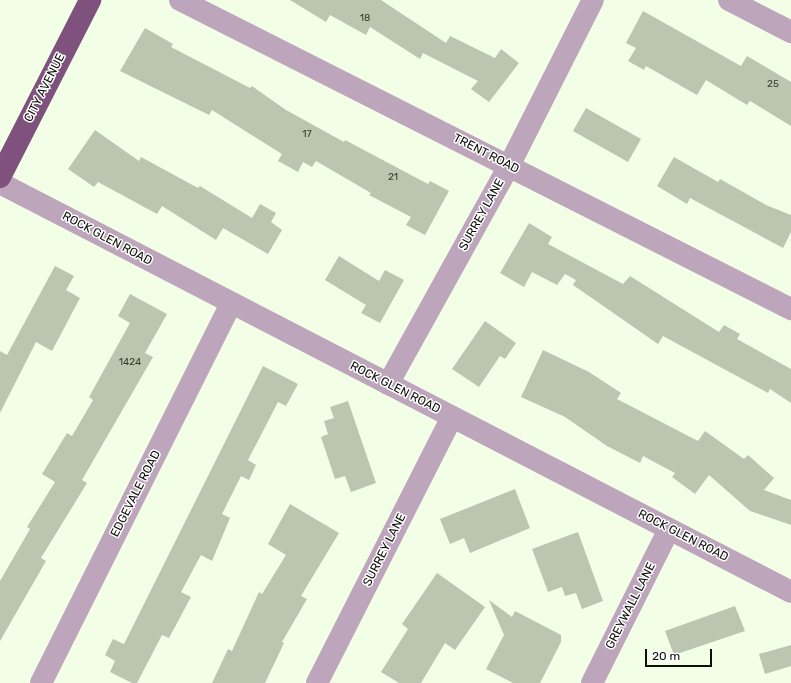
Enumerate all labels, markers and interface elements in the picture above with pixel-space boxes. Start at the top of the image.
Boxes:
house number: 18 [360,13,370,25]
street label: CITY AVENUE [21,51,69,125]
house number: 25 [767,79,779,91]
house number: 17 [302,129,312,141]
street label: TRENT ROAD [450,131,522,177]
house number: 21 [388,172,398,184]
street label: SURREY LANE [456,177,508,253]
street label: ROCK GLEN ROAD [60,209,154,269]
house number: 1424 [119,357,141,369]
street label: ROCK GLEN ROAD [347,359,443,417]
street label: EDGEVALE ROAD [108,448,164,540]
street label: ROCK GLEN ROAD [635,507,731,565]
street label: SURREY LANE [360,511,410,589]
street label: GREYWALL LANE [603,560,659,652]
scale bar [647,641,714,667]
text: 20 m [652,649,680,663]

